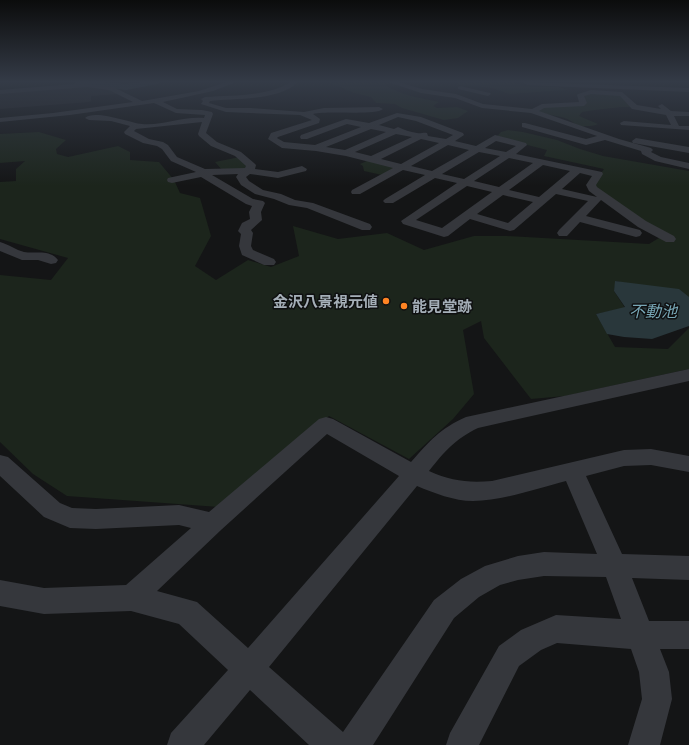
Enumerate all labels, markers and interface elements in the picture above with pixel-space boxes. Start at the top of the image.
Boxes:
place label: 金沢八景視元値 [273,292,378,311]
marker: 金沢八景視元値 [381,296,391,306]
place label: 能見堂跡 [412,297,472,316]
marker: 能見堂跡 [399,301,409,311]
water label: 不動池 [629,301,679,322]

